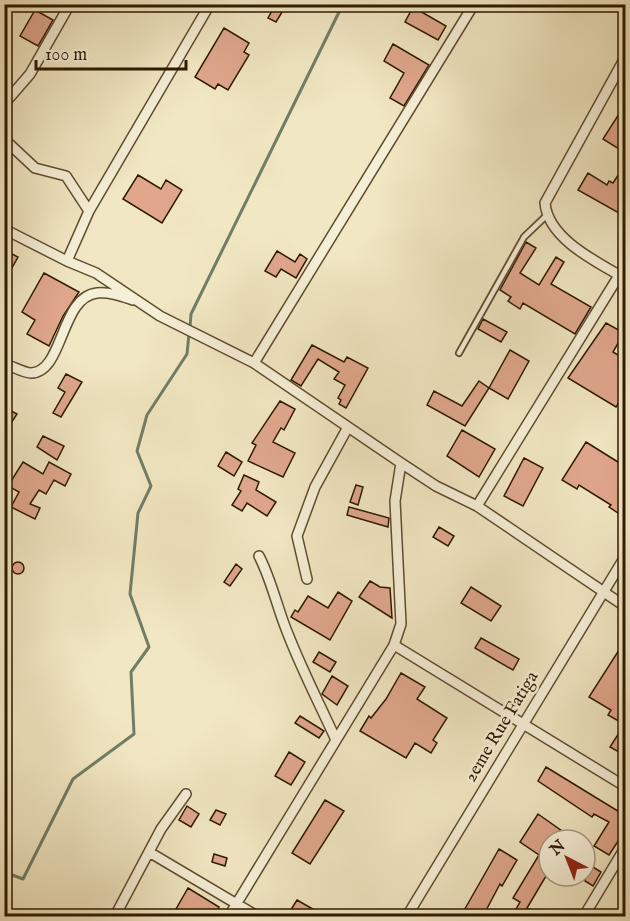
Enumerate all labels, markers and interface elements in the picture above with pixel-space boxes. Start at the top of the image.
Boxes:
scale bar [36,33,186,71]
text: 100 m [45,44,87,67]
street label: 2eme Rue Fatiga [460,667,544,787]
north arrow [537,828,597,888]
text: N [546,836,570,861]

